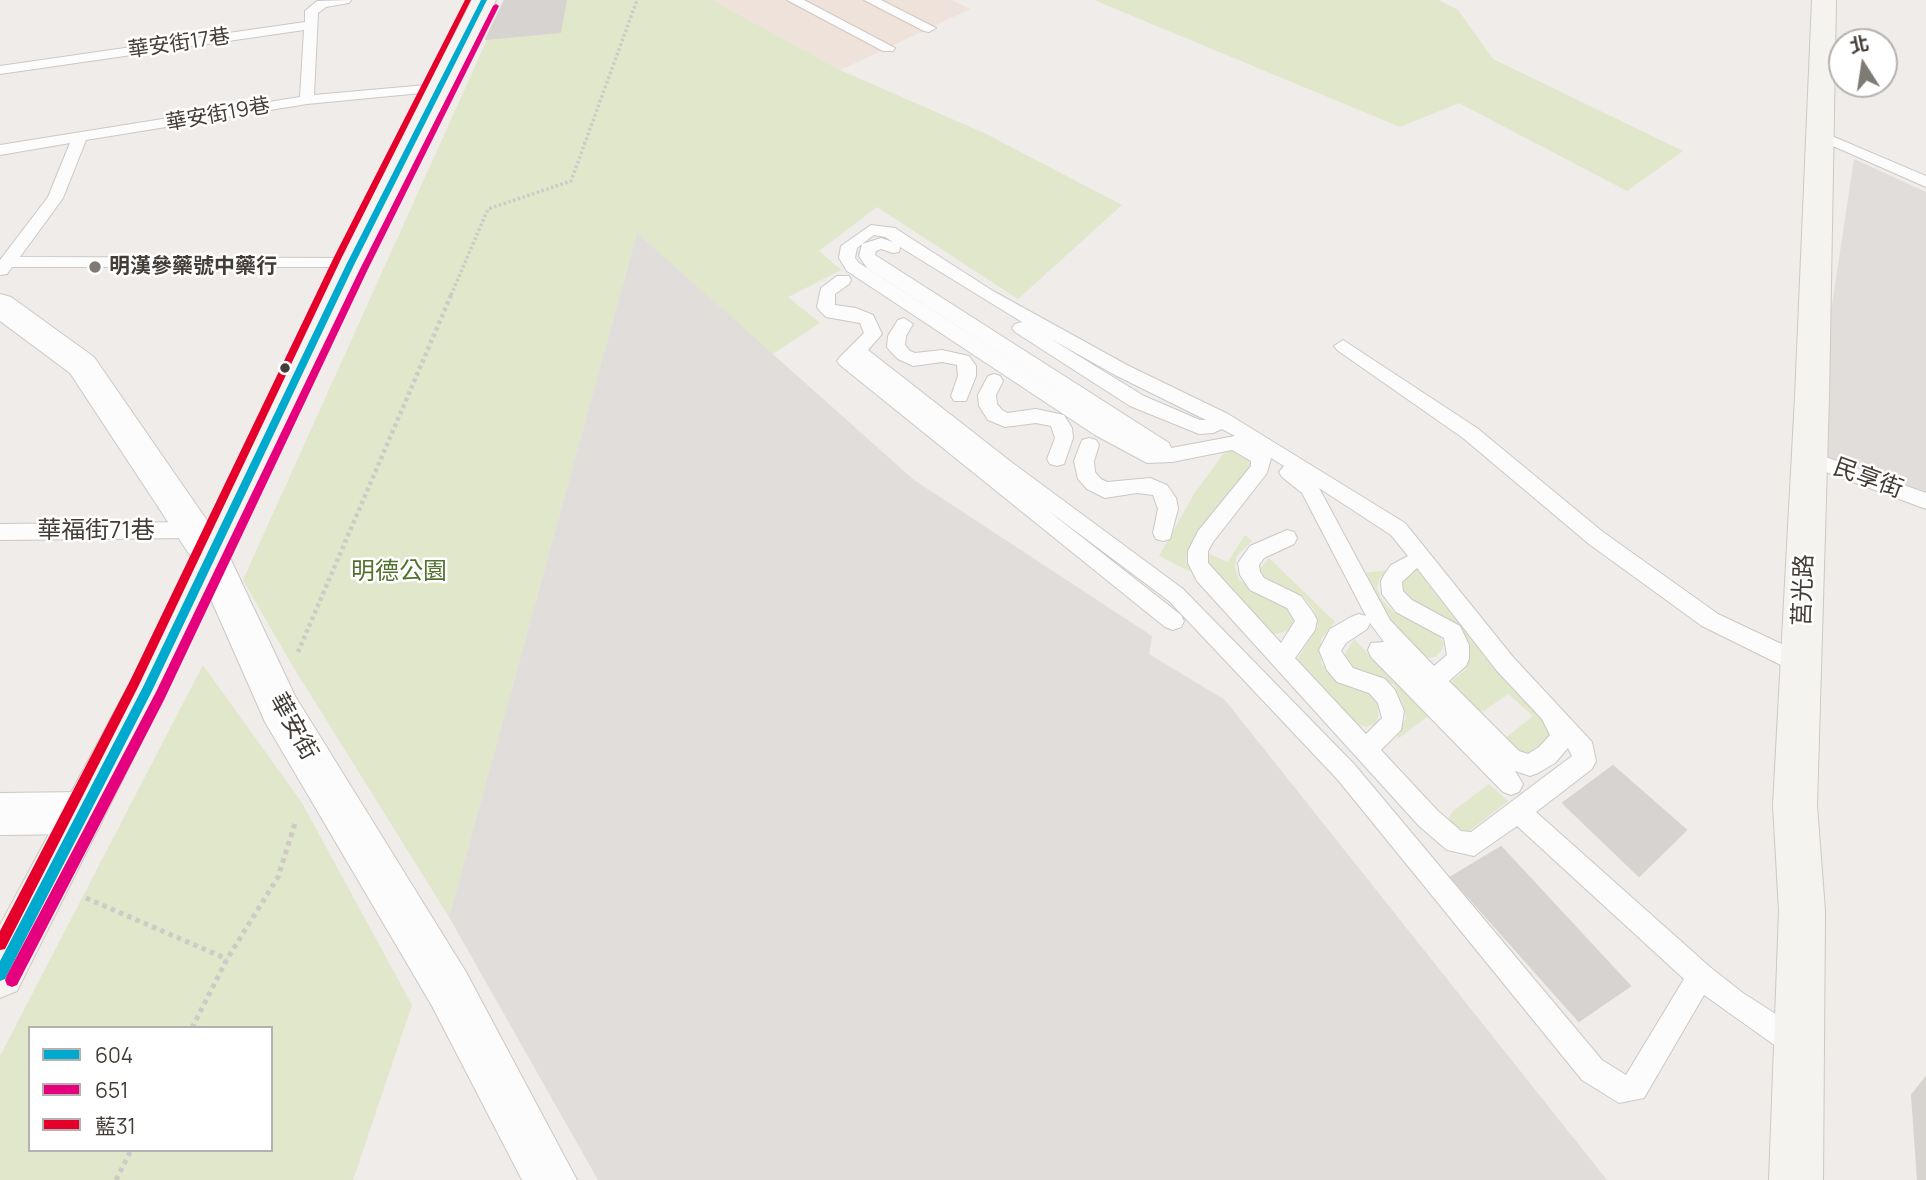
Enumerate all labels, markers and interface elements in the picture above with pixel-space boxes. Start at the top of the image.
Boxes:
street label: 華安街17巷 [126,24,232,64]
north arrow [1828,28,1898,98]
text: 北 [1847,30,1871,59]
street label: 華安街19巷 [164,93,272,137]
place label: 明漢參藥號中藥行 [109,254,277,280]
marker: 明漢參藥號中藥行 [87,259,103,275]
unlabelled marker [278,361,292,375]
street label: 民享街 [1829,453,1907,505]
street label: 華福街71巷 [37,517,155,545]
street label: 莒光路 [1788,554,1820,626]
park label: 明德公園 [351,558,447,586]
street label: 華安街 [263,689,323,765]
legend [28,1026,273,1152]
text: 604 [95,1041,133,1069]
text: 651 [95,1076,128,1104]
text: 藍31 [95,1112,136,1140]

